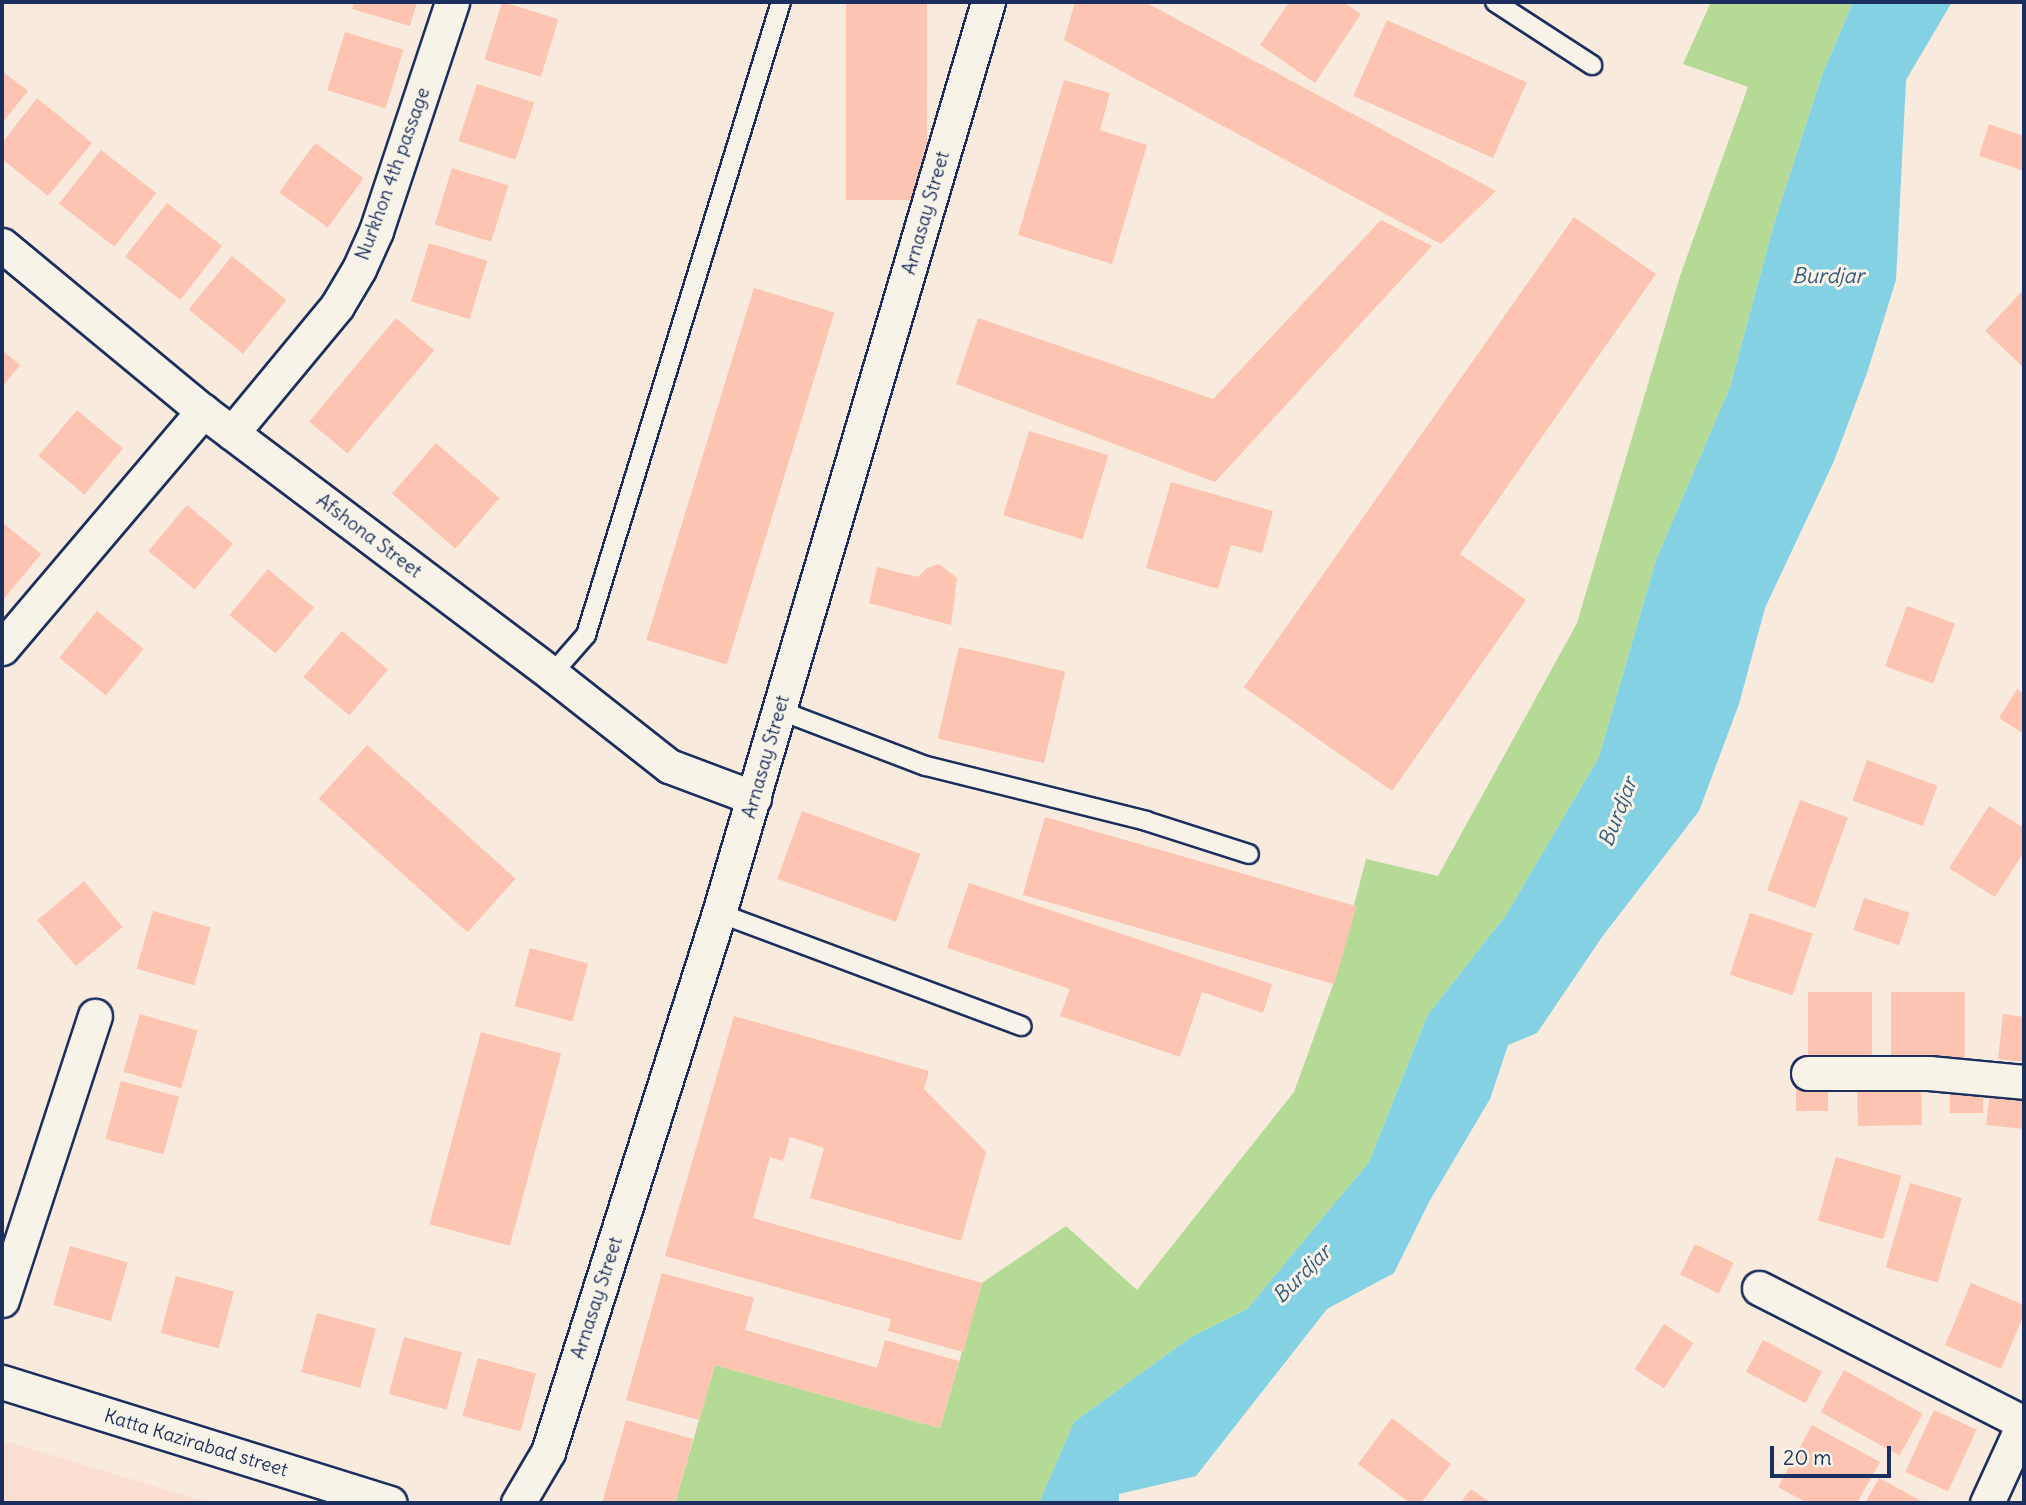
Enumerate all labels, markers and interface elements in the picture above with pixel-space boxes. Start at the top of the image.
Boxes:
street label: Nurkhon 4th passage [351,85,435,263]
street label: Arnasay Street [898,149,954,277]
water label: Burdjar [1792,263,1864,289]
street label: Afshona Street [312,489,426,583]
street label: Arnasay Street [738,693,794,821]
water label: Burdjar [1593,774,1643,850]
street label: Arnasay Street [567,1234,627,1362]
water label: Burdjar [1268,1240,1336,1308]
street label: Katta Kazirabad street [101,1404,291,1482]
scale bar [1774,1432,1895,1476]
text: 20 m [1783,1444,1832,1471]

